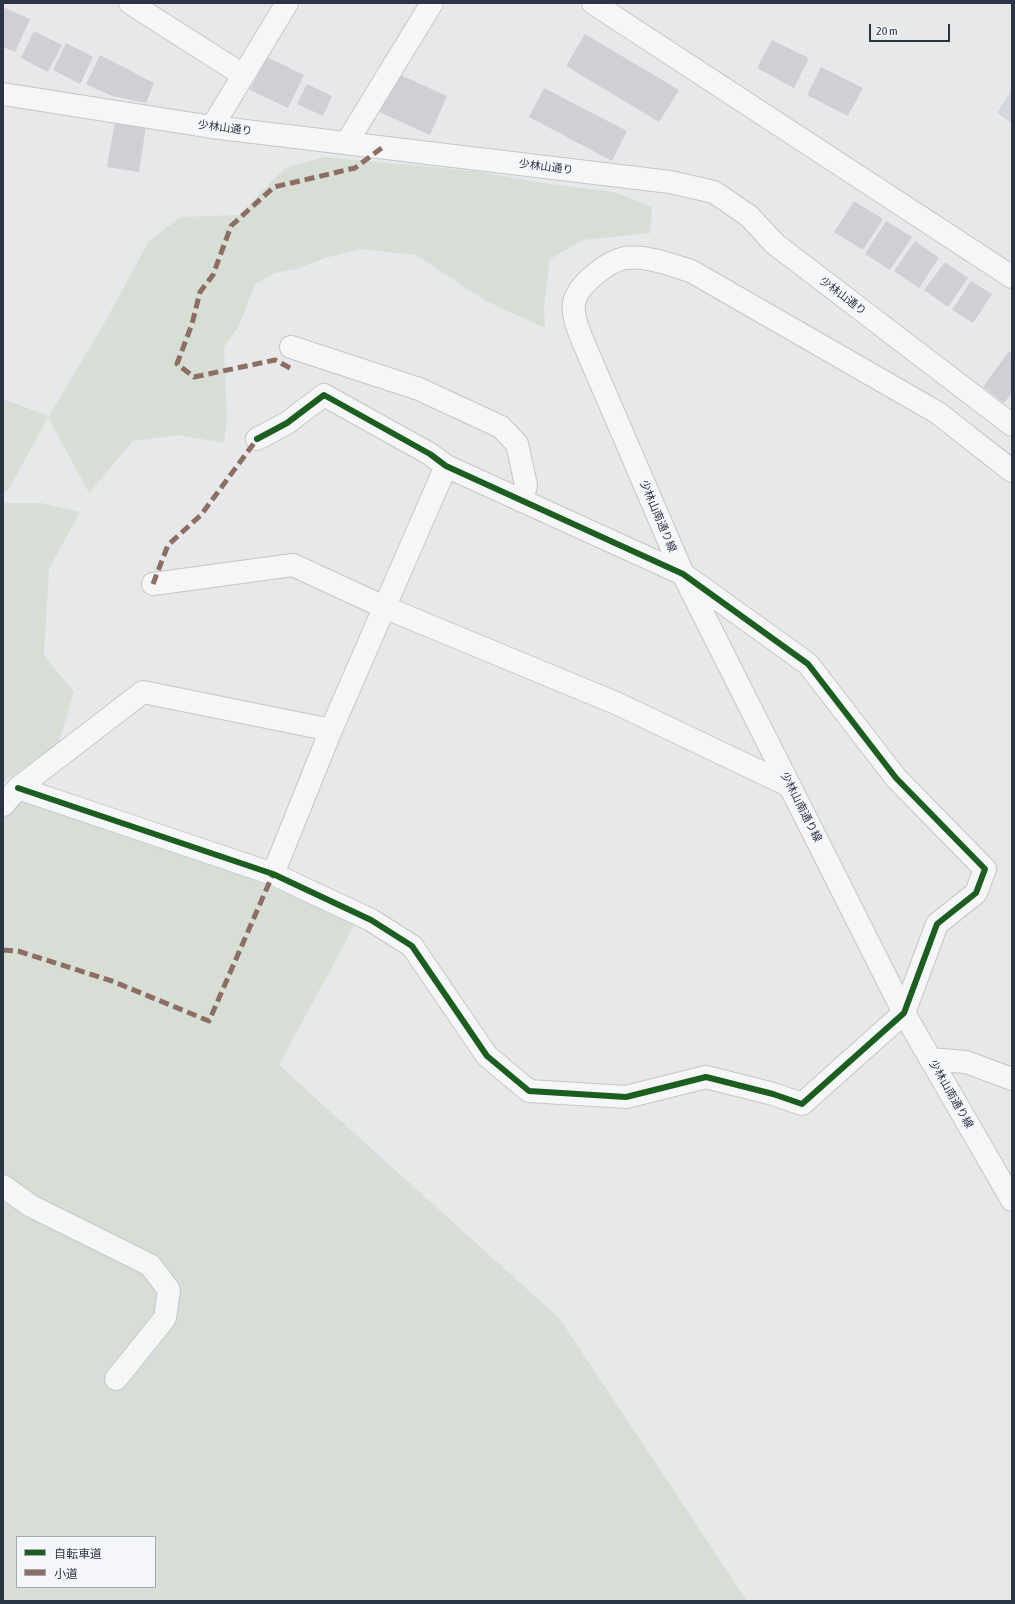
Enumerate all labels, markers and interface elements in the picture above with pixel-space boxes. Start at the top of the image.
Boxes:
scale bar [871,16,952,42]
text: 20 m [876,24,898,38]
street label: 少林山通り [197,118,253,138]
street label: 少林山通り [518,157,574,177]
street label: 少林山通り [817,274,869,318]
street label: 少林山南通り線 [637,478,679,554]
street label: 少林山南通り線 [778,770,824,844]
street label: 少林山南通り線 [926,1057,976,1131]
legend [16,1536,156,1588]
text: 自転車道 [54,1547,102,1561]
text: 小道 [54,1567,78,1581]

